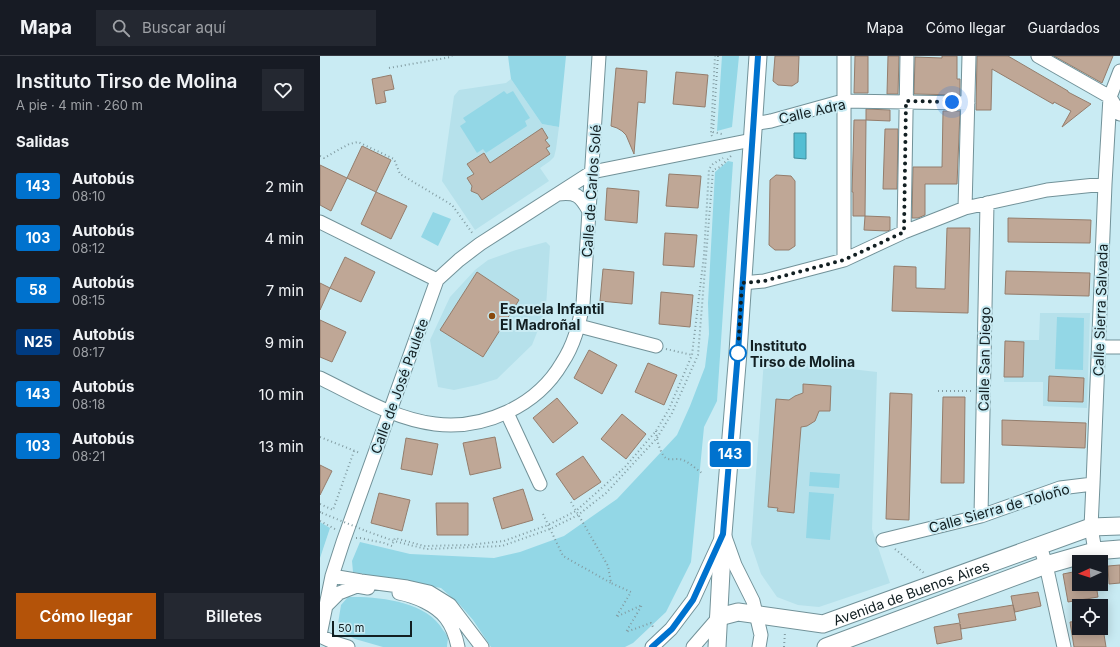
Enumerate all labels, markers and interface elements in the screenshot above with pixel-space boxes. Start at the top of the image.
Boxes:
search box [96,10,376,46]
text: Mapa [20,16,72,39]
icon: search [110,17,132,39]
text: Buscar aquí [142,18,226,37]
text: Mapa [867,19,904,36]
text: Cómo llegar [926,19,1006,36]
text: Guardados [1028,19,1100,36]
button: heart [262,69,304,111]
text: Instituto Tirso de Molina [16,70,238,93]
your location [942,92,962,112]
street label: Calle Adra [777,95,847,127]
text: A pie · 4 min · 260 m [16,97,143,113]
street label: Calle de Carlos Solé [578,124,604,258]
text: Salidas [16,132,69,151]
text: Autobús [72,169,134,188]
text: 143 [26,177,50,194]
text: 2 min [265,177,304,196]
text: 08:10 [72,188,105,204]
text: Autobús [72,221,134,240]
text: 103 [26,229,50,246]
text: 4 min [264,229,304,248]
text: 08:12 [72,240,105,256]
street label: Calle Sierra Salvada [1089,244,1111,376]
text: Autobús [72,273,134,292]
text: 58 [29,281,47,298]
text: 7 min [266,281,304,300]
text: 08:15 [72,292,105,308]
place label: Escuela Infantil El Madroñal [500,300,604,333]
street label: Calle San Diego [975,307,993,411]
marker: Escuela Infantil El Madroñal [487,311,497,321]
street label: Calle de José Paulete [367,316,431,456]
text: Autobús [72,325,135,344]
text: N25 [24,333,52,350]
text: 9 min [265,333,304,352]
place label: Instituto Tirso de Molina [750,337,855,370]
text: 08:17 [72,344,105,360]
marker: Instituto Tirso de Molina [729,344,747,362]
text: Autobús [72,377,134,396]
text: 143 [26,385,50,402]
text: 10 min [259,385,304,404]
text: 08:18 [72,396,105,412]
text: Autobús [72,429,134,448]
text: 103 [26,437,50,454]
text: 13 min [259,437,304,456]
line badge: 143 [707,441,753,467]
text: 143 [718,445,742,462]
text: 08:21 [72,448,105,464]
street label: Calle Sierra de Toloño [927,480,1071,536]
north arrow [1072,555,1108,591]
map controls [1072,555,1108,635]
street label: Avenida de Buenos Aires [831,556,991,628]
button: Cómo llegar [16,593,156,639]
button: Billetes [164,593,304,639]
button: locate [1072,599,1108,635]
scale bar [332,619,412,638]
text: 50 m [338,621,364,635]

